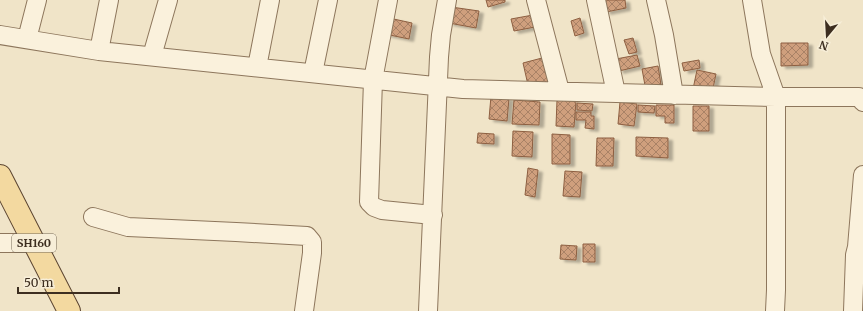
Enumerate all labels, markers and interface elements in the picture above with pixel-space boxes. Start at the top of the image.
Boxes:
north arrow [807,16,847,56]
text: N [817,37,830,54]
road number: SH160 [12,234,56,252]
scale bar [18,269,119,295]
text: 50 m [24,275,53,290]

